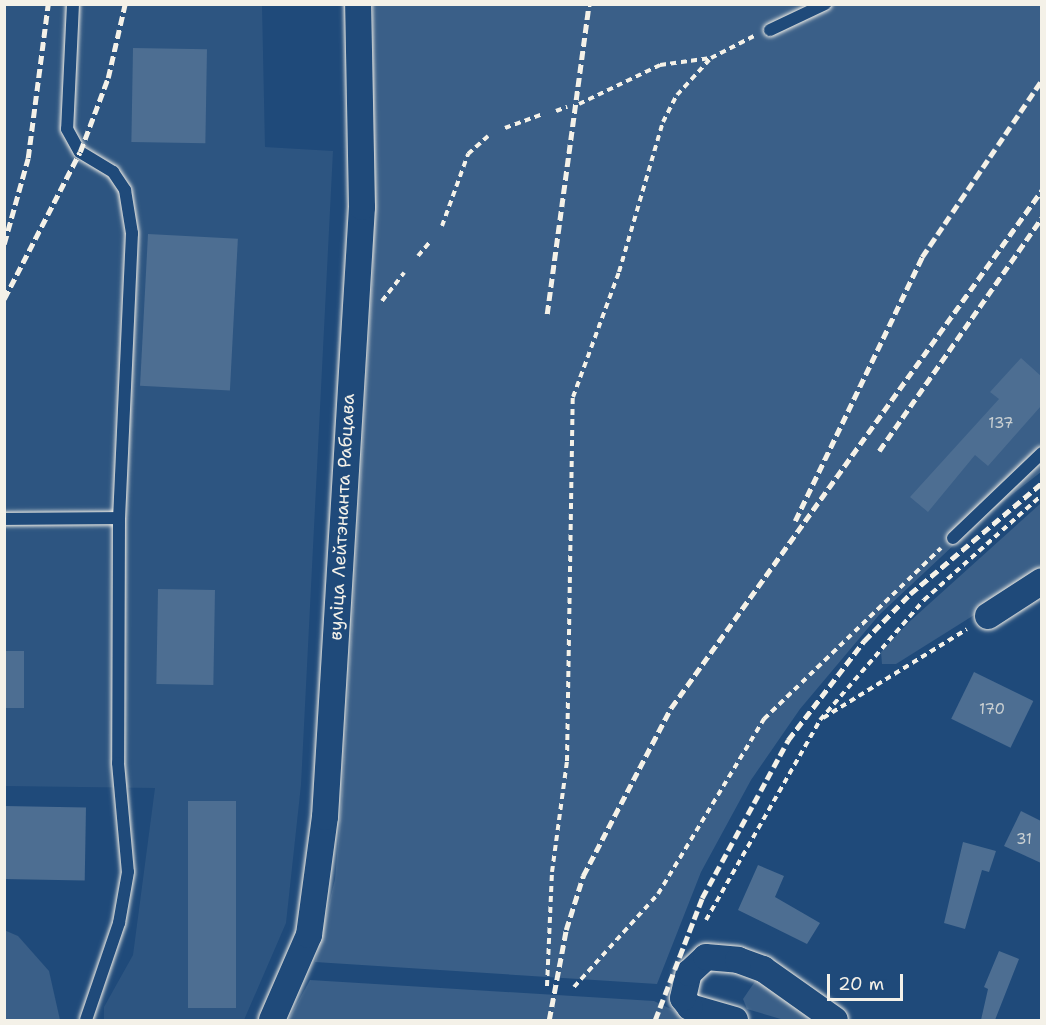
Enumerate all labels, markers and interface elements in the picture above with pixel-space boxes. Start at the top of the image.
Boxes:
street label: вуліца Лейтэнанта Рабцава [325,393,359,641]
house number: 137 [988,415,1014,433]
house number: 170 [979,701,1005,719]
house number: 31 [1016,831,1032,849]
scale bar [830,962,906,1000]
text: 20 m [838,972,884,996]

